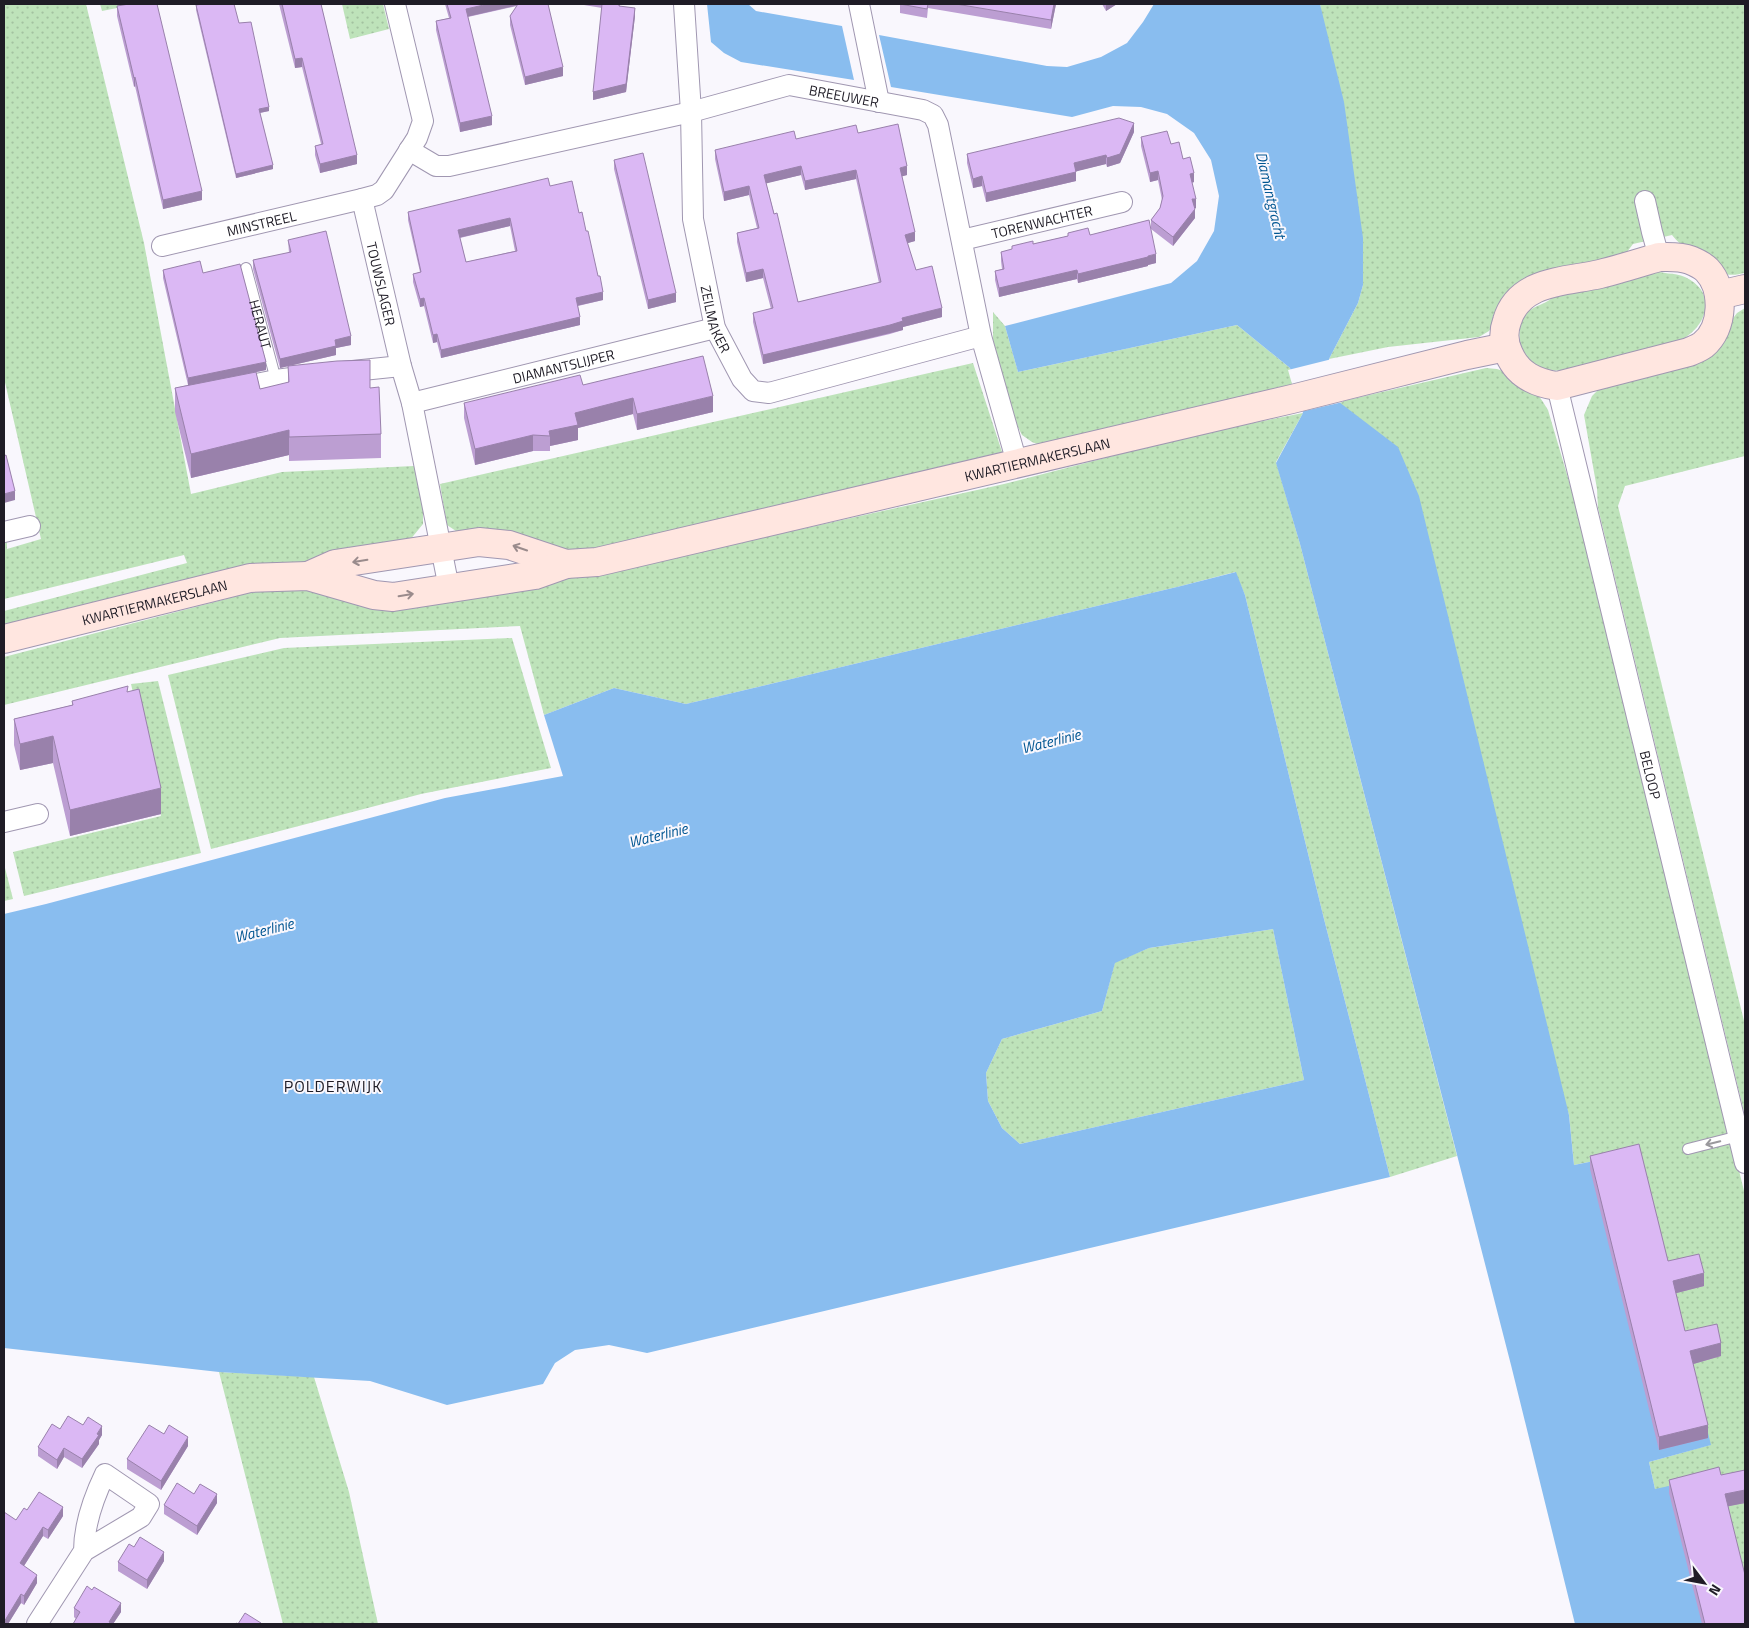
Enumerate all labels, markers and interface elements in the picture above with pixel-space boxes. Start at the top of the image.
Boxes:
street label: BREEUWER [807,78,881,112]
water label: Diamantgracht [1250,149,1293,243]
street label: TORENWACHTER [989,199,1094,243]
street label: MINSTREEL [225,204,298,241]
street label: TOUWSLAGER [362,240,402,328]
street label: ZEILMAKER [696,283,737,356]
street label: HERAUT [244,297,278,352]
street label: DIAMANTSLIJPER [510,343,617,388]
street label: KWARTIERMAKERSLAAN [962,432,1112,486]
one-way arrow [512,543,528,553]
one-way arrow [352,556,368,566]
street label: KWARTIERMAKERSLAAN [80,574,229,630]
one-way arrow [398,589,414,599]
water label: Waterlinie [1019,722,1084,759]
street label: BELOOP [1635,748,1667,801]
water label: Waterlinie [626,816,691,853]
water label: Waterlinie [232,911,297,948]
district label: POLDERWIJK [284,1074,382,1098]
one-way arrow [1706,1139,1722,1148]
north arrow [1679,1558,1729,1608]
text: N [1704,1580,1727,1600]

